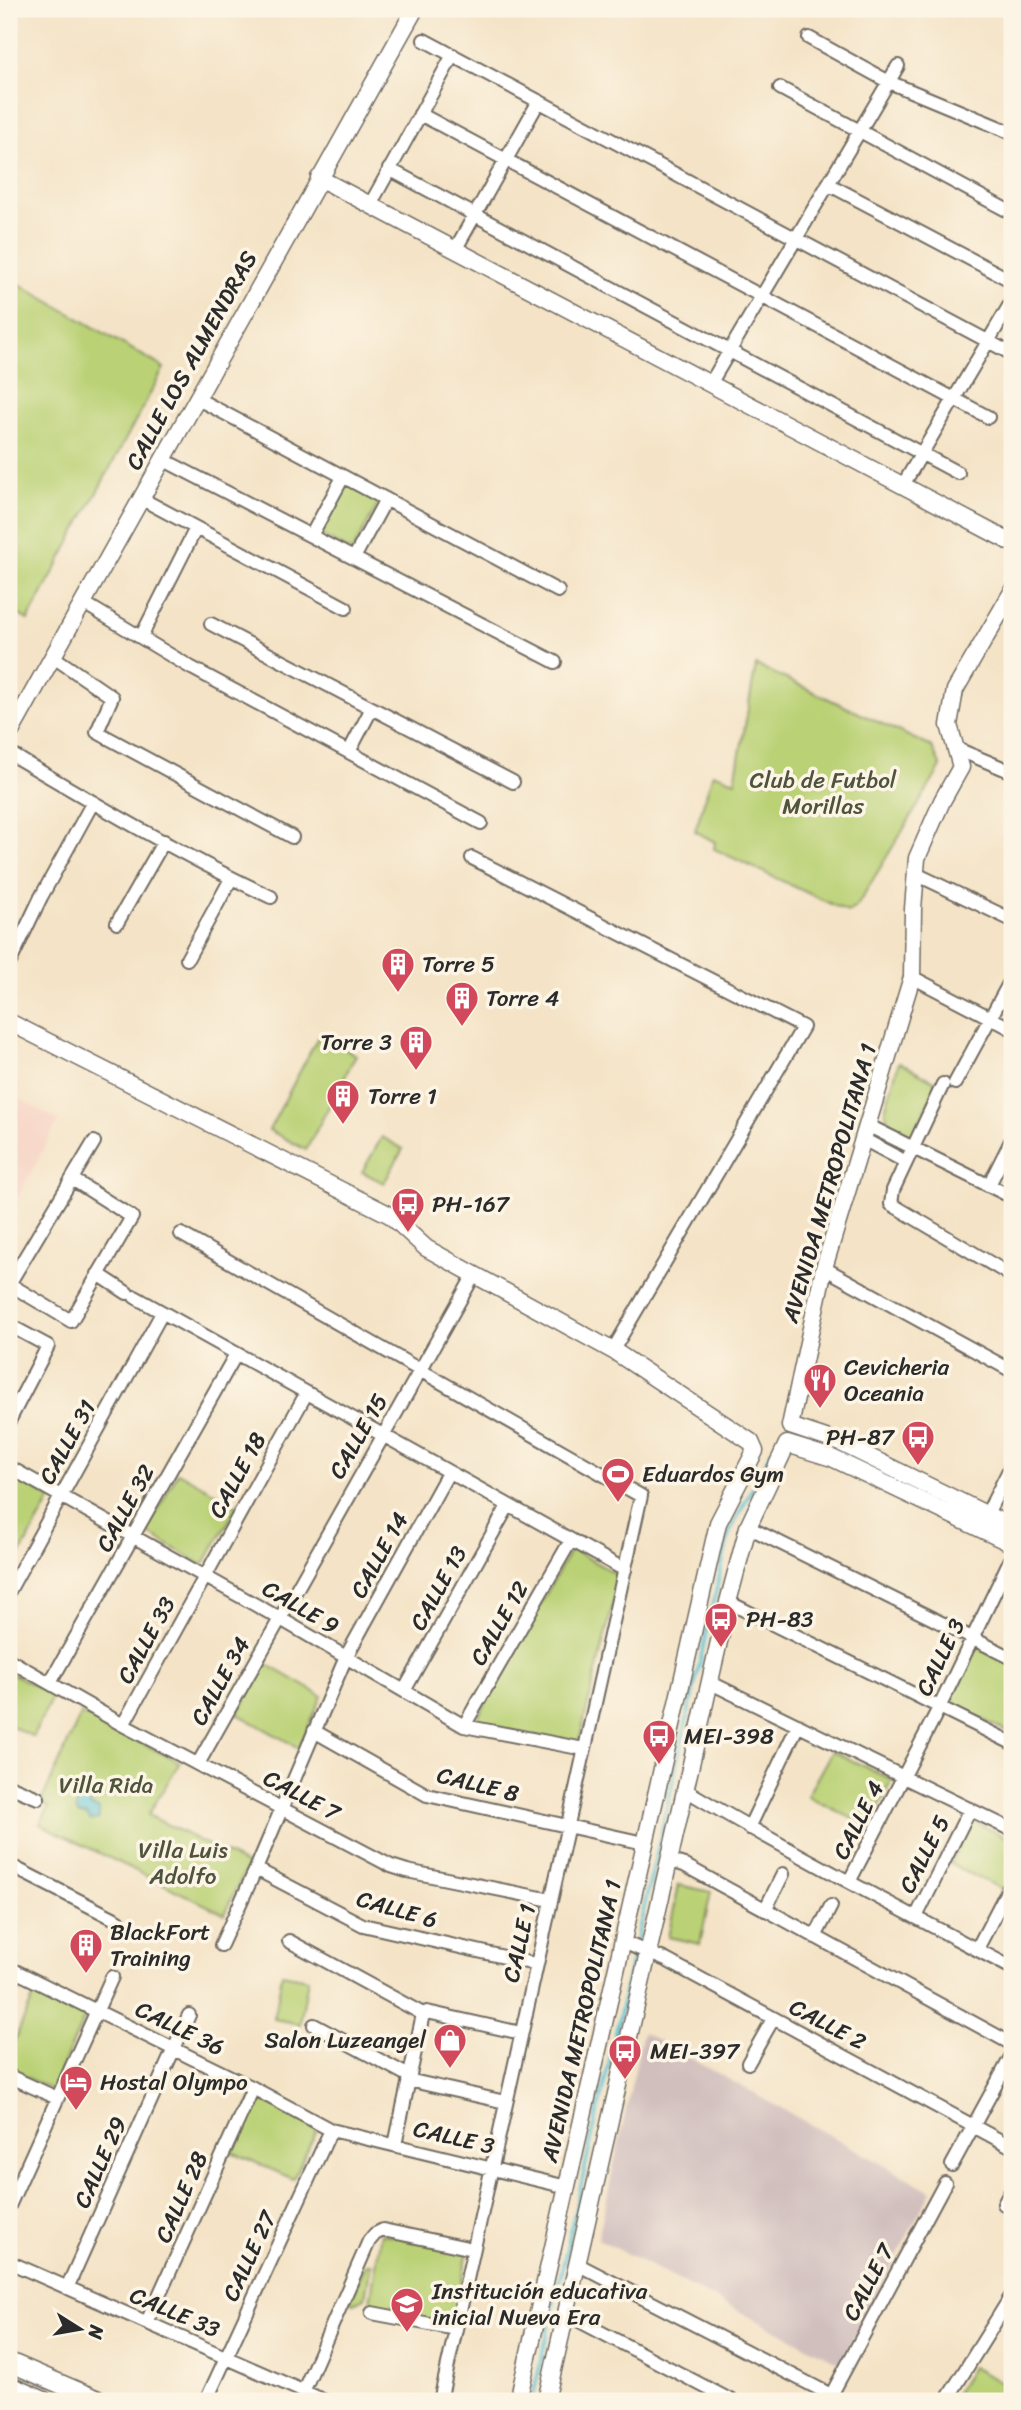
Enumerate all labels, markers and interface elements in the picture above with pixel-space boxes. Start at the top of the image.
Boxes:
street label: CALLE LOS ALMENDRAS [114,243,269,478]
park label: Club de Futbol Morillas [750,760,897,827]
place label: Torre 5 [422,944,495,985]
building icon: Torre 5 [379,945,417,994]
place label: Torre 4 [486,978,559,1019]
building icon: Torre 4 [443,979,481,1028]
place label: Torre 3 [320,1022,392,1063]
building icon: Torre 3 [397,1023,435,1072]
street label: AVENIDA METROPOLITANA 1 [770,1038,889,1329]
place label: Torre 1 [368,1076,437,1117]
building icon: Torre 1 [324,1077,362,1126]
place label: PH-167 [432,1184,511,1225]
bus stop icon: PH-167 [389,1185,427,1234]
place label: Cevicheria Oceania [844,1347,950,1414]
restaurant icon: Cevicheria Oceania [801,1361,839,1410]
street label: CALLE 15 [317,1386,400,1487]
street label: CALLE 31 [27,1392,108,1492]
place label: PH-87 [826,1417,896,1458]
bus stop icon: PH-87 [899,1418,937,1467]
street label: CALLE 18 [197,1424,278,1526]
place label: Eduardos Gym [642,1454,784,1495]
sports icon: Eduardos Gym [599,1455,637,1504]
street label: CALLE 32 [84,1457,166,1560]
street label: CALLE 14 [339,1504,420,1606]
street label: CALLE 13 [398,1538,479,1638]
street label: CALLE 9 [254,1569,347,1646]
street label: CALLE 12 [459,1573,540,1674]
street label: CALLE 33 [106,1589,187,1692]
place label: PH-83 [746,1599,814,1640]
bus stop icon: PH-83 [702,1600,740,1649]
street label: CALLE 3 [904,1611,977,1703]
street label: CALLE 34 [179,1629,262,1733]
place label: MEI-398 [684,1716,774,1757]
bus stop icon: MEI-398 [640,1717,678,1766]
street label: CALLE 8 [433,1755,523,1814]
street label: CALLE 7 [256,1758,349,1834]
park label: Villa Rida [59,1765,153,1806]
street label: CALLE 4 [821,1774,896,1867]
street label: CALLE 5 [887,1808,962,1901]
park label: Villa Luis Adolfo [138,1830,228,1897]
street label: AVENIDA METROPOLITANA 1 [529,1876,634,2167]
street label: CALLE 6 [352,1878,442,1941]
street label: CALLE 1 [491,1900,548,1986]
place label: BlackFort Training [110,1912,210,1979]
building icon: BlackFort Training [67,1926,105,1975]
street label: CALLE 2 [782,1987,874,2062]
street label: CALLE 36 [128,1989,232,2068]
place label: Salon Luzeangel [264,2020,426,2061]
shop icon: Salon Luzeangel [431,2021,469,2070]
place label: MEI-397 [650,2031,741,2072]
bus stop icon: MEI-397 [606,2032,644,2081]
place label: Hostal Olympo [100,2062,248,2103]
hotel icon: Hostal Olympo [57,2063,95,2112]
street label: CALLE 3 [409,2108,499,2167]
street label: CALLE 29 [62,2110,139,2215]
street label: CALLE 28 [143,2145,220,2250]
street label: CALLE 27 [211,2202,289,2308]
street label: CALLE 7 [831,2235,907,2328]
place label: Institución educativa inicial Nueva Era [431,2271,648,2338]
street label: CALLE 33 [123,2275,227,2350]
school or university icon: Institución educativa inicial Nueva Era [388,2285,426,2334]
north arrow [46,2294,116,2364]
text: N [79,2322,114,2343]

